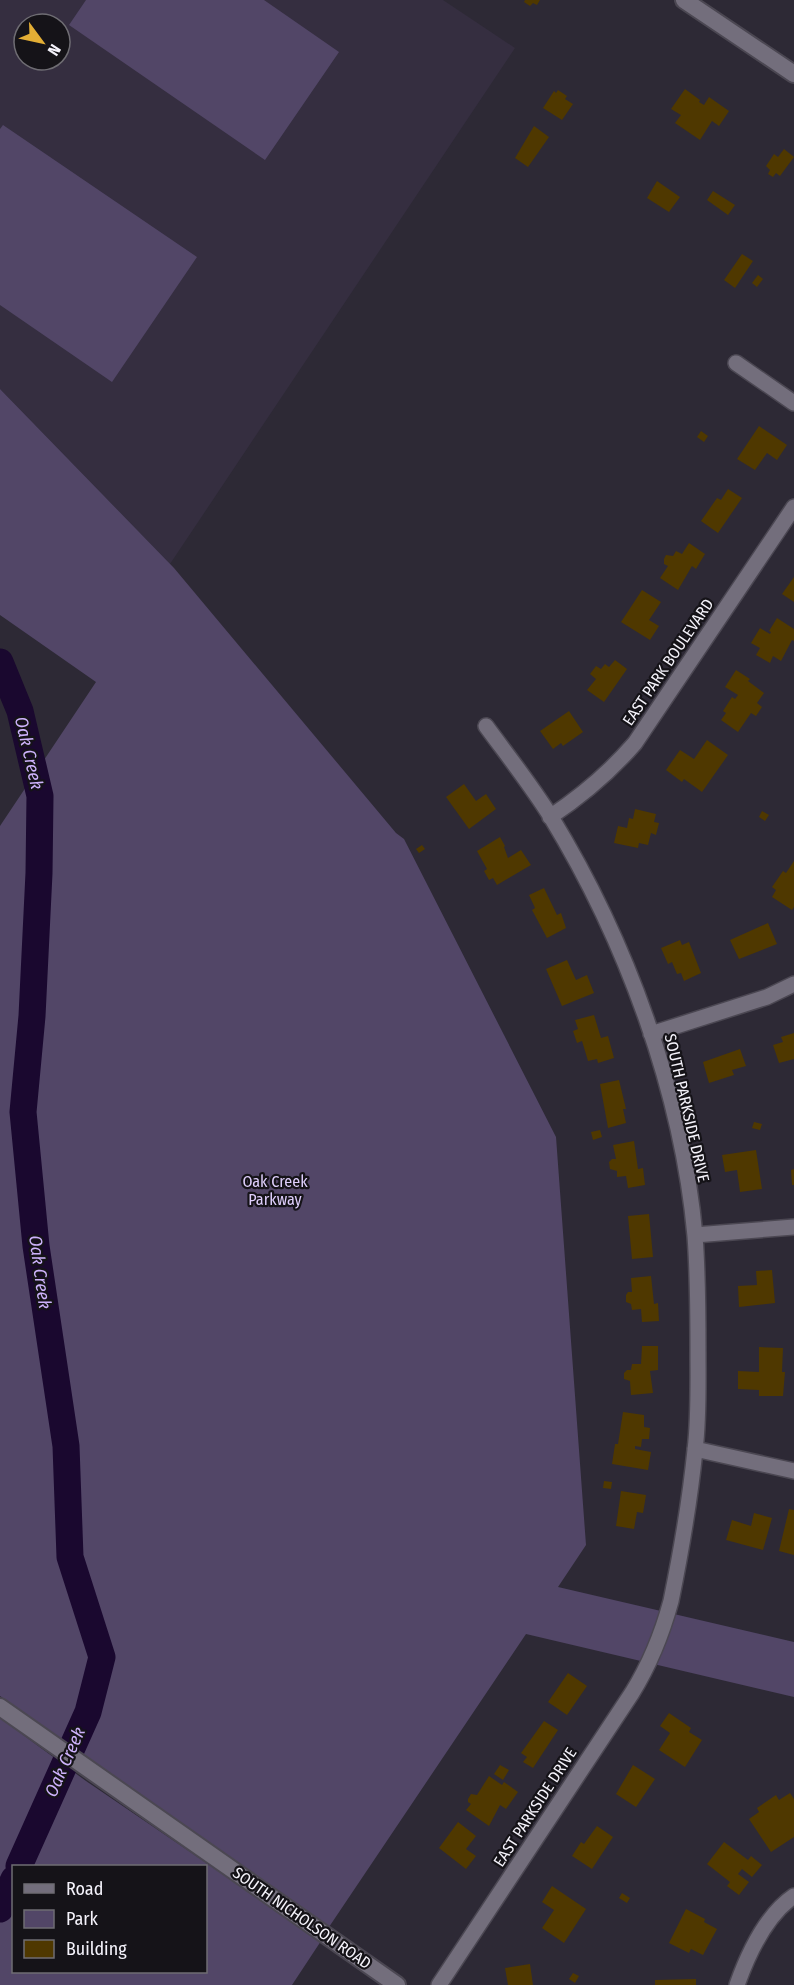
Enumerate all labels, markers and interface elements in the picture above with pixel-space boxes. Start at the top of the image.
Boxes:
north arrow [12,12,72,72]
text: N [44,41,65,59]
street label: EAST PARK BOULEVARD [619,595,717,729]
water label: Oak Creek [10,714,48,792]
street label: SOUTH PARKSIDE DRIVE [661,1032,713,1184]
park label: Oak Creek Parkway [242,1172,308,1209]
water label: Oak Creek [24,1234,56,1310]
water label: Oak Creek [40,1724,90,1800]
street label: EAST PARKSIDE DRIVE [489,1744,581,1870]
street label: SOUTH NICHOLSON ROAD [229,1863,375,1973]
legend [12,1865,207,1973]
text: Road [66,1878,103,1900]
text: Park [66,1908,99,1930]
text: Building [66,1938,127,1960]

